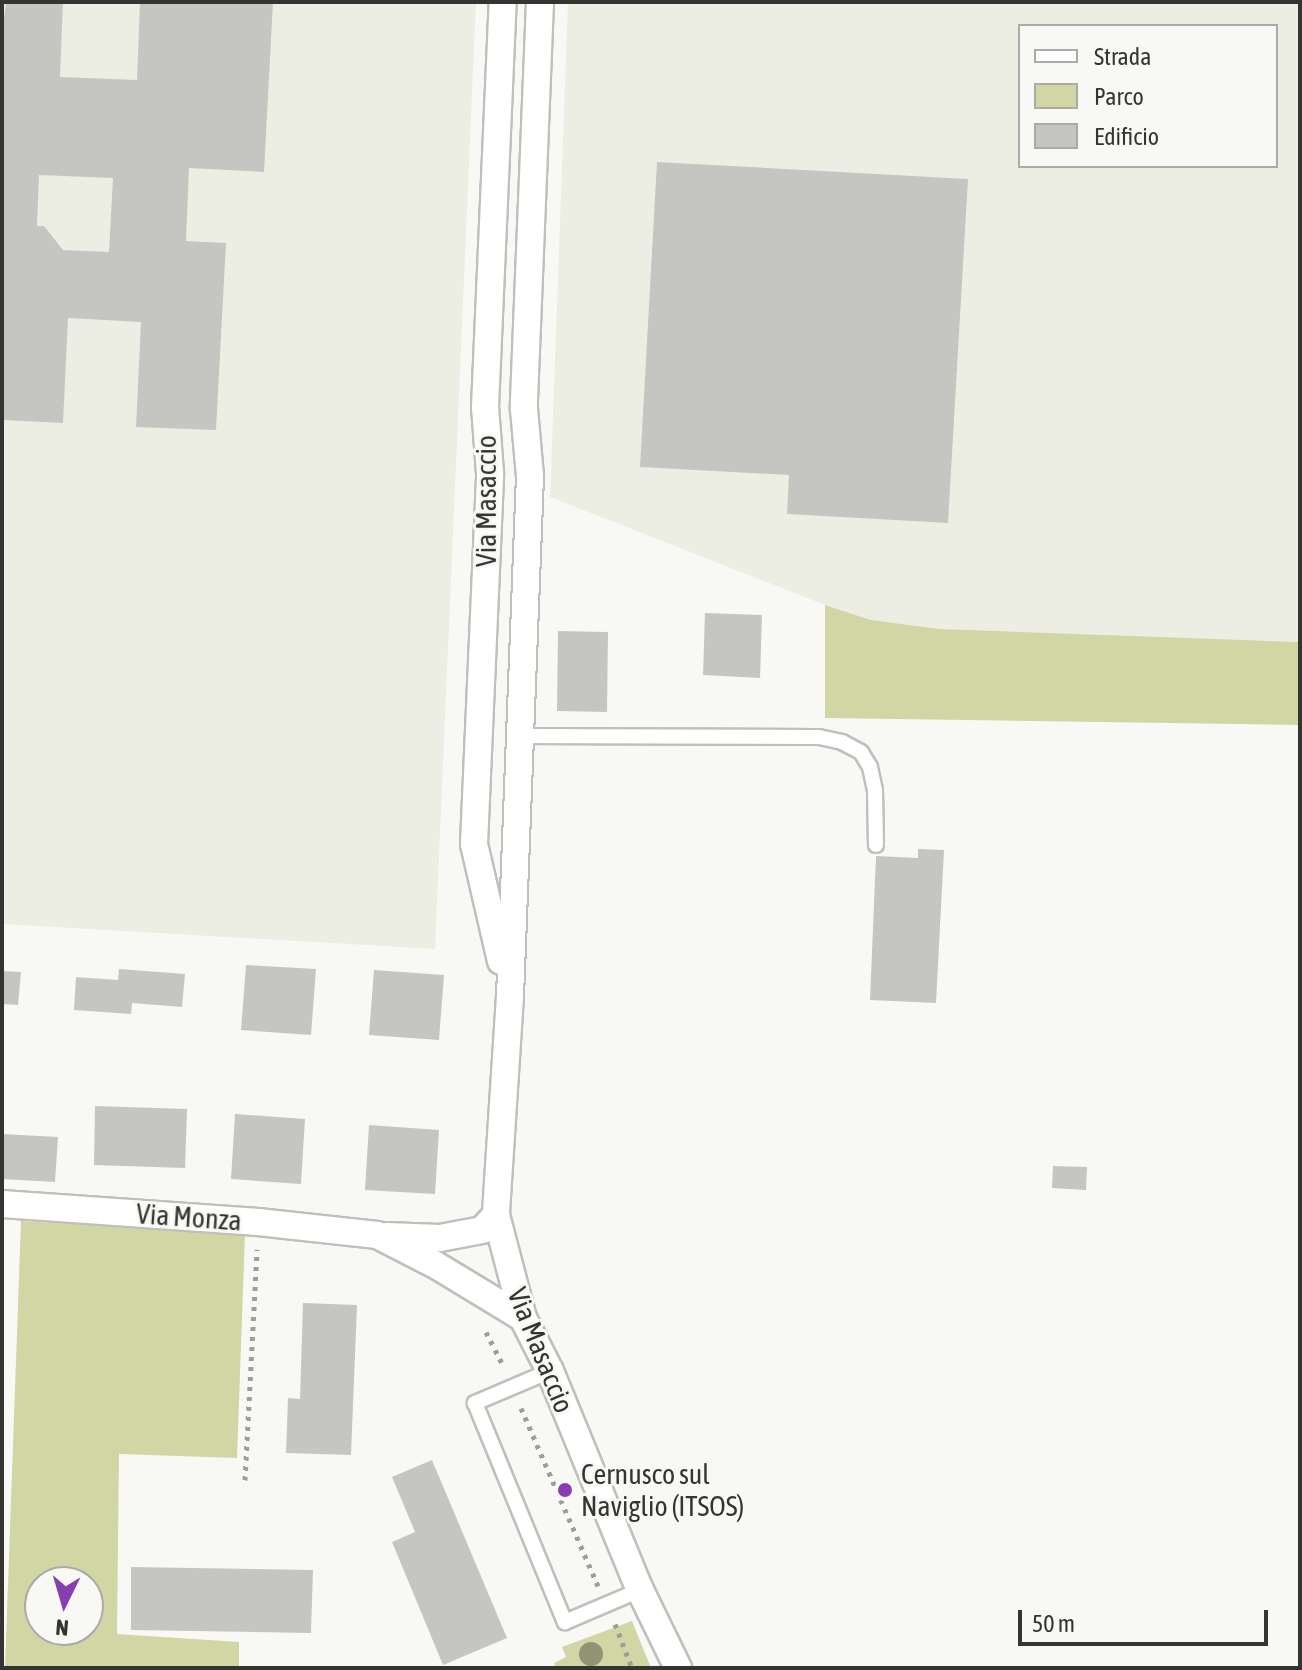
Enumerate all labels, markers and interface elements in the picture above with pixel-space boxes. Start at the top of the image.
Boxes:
legend [1018,24,1278,168]
text: Strada [1094,43,1151,70]
text: Parco [1094,83,1144,110]
text: Edificio [1094,123,1159,150]
street label: Via Masaccio [469,435,503,567]
street label: Via Monza [135,1197,243,1237]
street label: Via Masaccio [501,1283,581,1417]
place label: Cernusco sul Naviglio (ITSOS) [581,1457,744,1523]
marker: Cernusco sul Naviglio (ITSOS) [556,1481,574,1499]
north arrow [24,1566,104,1646]
scale bar [1022,1594,1272,1644]
text: 50 m [1032,1610,1075,1637]
text: N [54,1614,70,1641]

